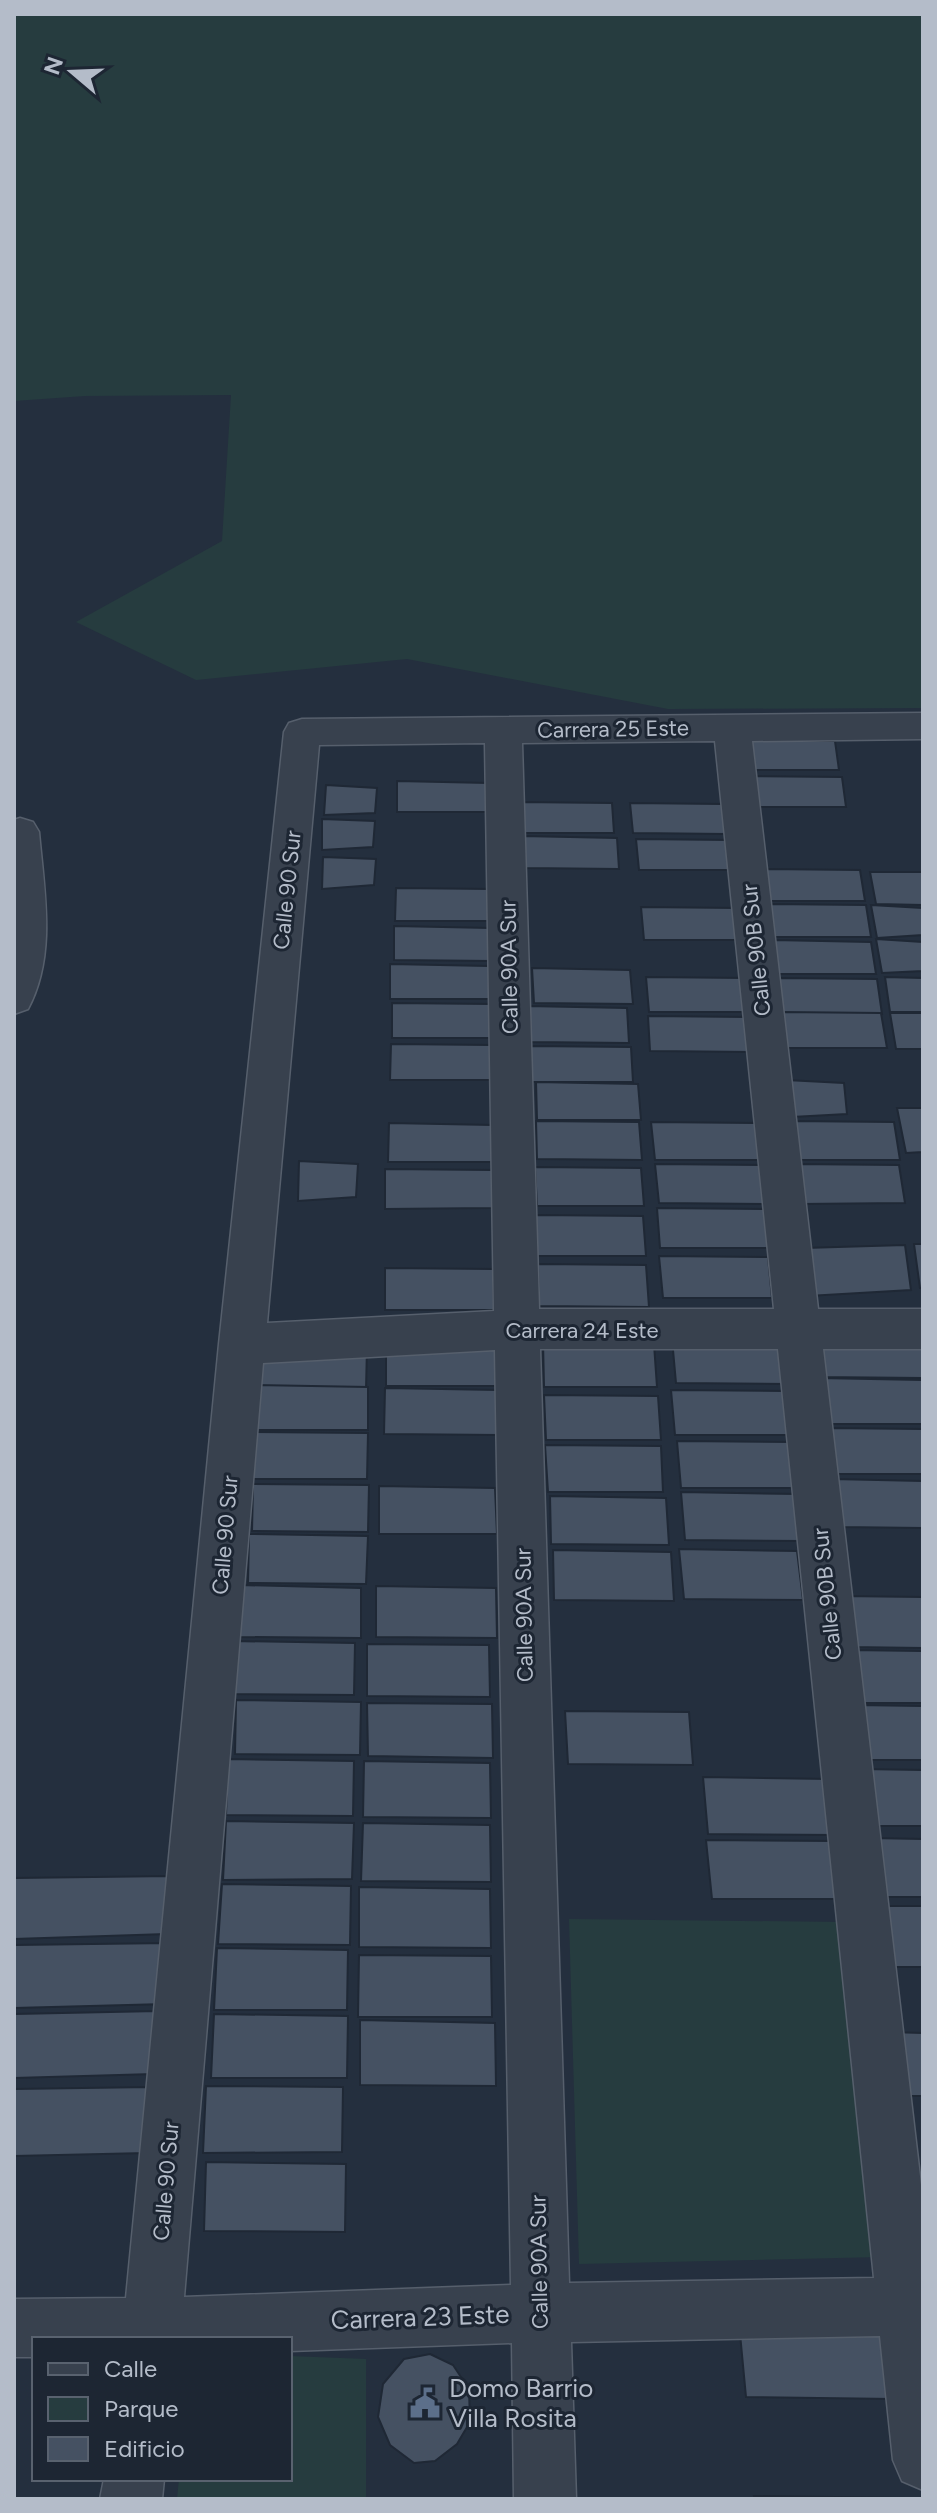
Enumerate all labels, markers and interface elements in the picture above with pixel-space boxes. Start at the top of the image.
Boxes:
north arrow [32,32,112,112]
text: N [38,53,69,78]
street label: Carrera 25 Este [537,714,689,744]
street label: Calle 90 Sur [267,829,307,951]
street label: Calle 90B Sur [736,882,776,1017]
street label: Calle 90A Sur [494,899,524,1034]
street label: Carrera 24 Este [506,1317,659,1344]
street label: Calle 90 Sur [206,1474,244,1596]
street label: Calle 90B Sur [807,1526,847,1661]
street label: Calle 90A Sur [509,1547,539,1682]
street label: Calle 90 Sur [147,2120,185,2242]
street label: Calle 90A Sur [524,2194,554,2329]
street label: Carrera 23 Este [330,2298,510,2336]
legend [32,2337,292,2481]
text: Calle [104,2354,157,2383]
place label: Domo Barrio Villa Rosita [449,2372,593,2434]
public building icon: Domo Barrio Villa Rosita [408,2386,442,2420]
text: Parque [104,2394,178,2423]
text: Edificio [104,2434,185,2463]

